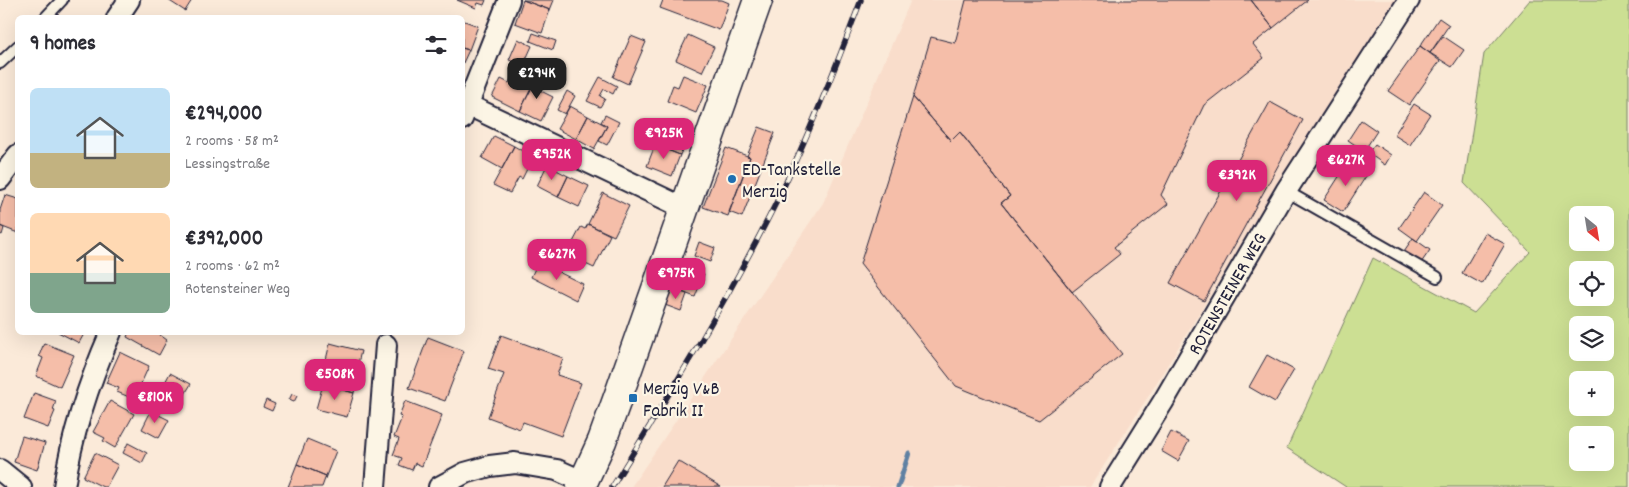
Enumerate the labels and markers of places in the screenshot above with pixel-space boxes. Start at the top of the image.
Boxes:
pin: €294K [502,58,572,100]
pin: €925K [629,118,699,160]
pin: €952K [517,138,587,181]
pin: €627K [1311,144,1381,187]
place label: ED-Tankstelle Merzig [742,158,841,207]
pin: €392K [1202,160,1272,202]
marker: ED-Tankstelle Merzig [726,173,738,185]
pin: €627K [522,238,592,281]
pin: €975K [641,258,711,300]
pin: €508K [300,358,370,401]
place label: Merzig V&B Fabrik II [643,377,719,426]
pin: €810K [120,382,190,424]
marker: Merzig V&B Fabrik II [627,392,639,404]

